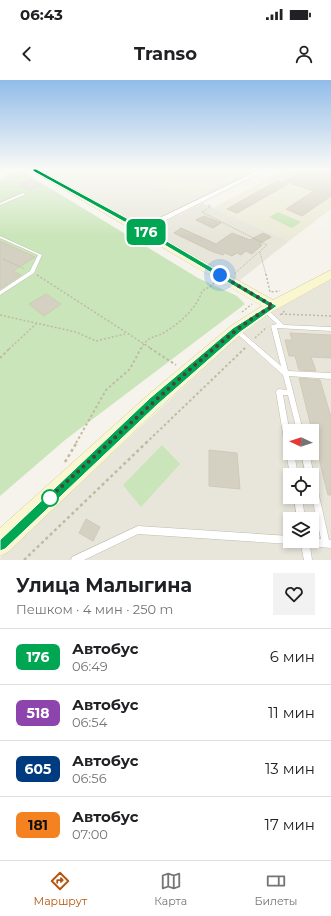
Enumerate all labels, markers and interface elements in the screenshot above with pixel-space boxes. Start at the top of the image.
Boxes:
text: 06:43 [20,5,63,24]
icon: back [16,43,38,65]
text: Transo [134,43,197,65]
icon: person [293,43,315,65]
line badge: 176 [123,219,169,245]
text: 176 [135,223,157,241]
your location [210,265,230,285]
north arrow [283,424,319,460]
map controls [283,424,319,548]
button: locate [283,468,319,504]
unlabelled marker [41,489,59,507]
button: layers [283,512,319,548]
button: heart [273,573,315,615]
text: Улица Малыгина [16,574,192,597]
text: Пешком · 4 мин · 250 m [16,601,173,617]
text: Автобус [72,639,139,658]
text: 6 мин [270,647,315,666]
text: 176 [27,648,49,666]
text: 06:49 [72,658,108,674]
text: Автобус [72,695,139,714]
text: 11 мин [268,703,315,722]
text: 518 [26,704,50,722]
text: 06:54 [72,714,107,730]
text: Автобус [72,751,139,770]
text: 13 мин [265,759,315,778]
text: 605 [25,760,51,778]
text: 06:56 [72,770,107,786]
text: Автобус [72,807,139,826]
text: 17 мин [265,815,315,834]
text: 181 [28,816,48,834]
text: 07:00 [72,826,108,842]
tab: Маршрут [34,870,87,908]
tab: Карта [154,870,187,908]
tab: Билеты [254,870,297,908]

